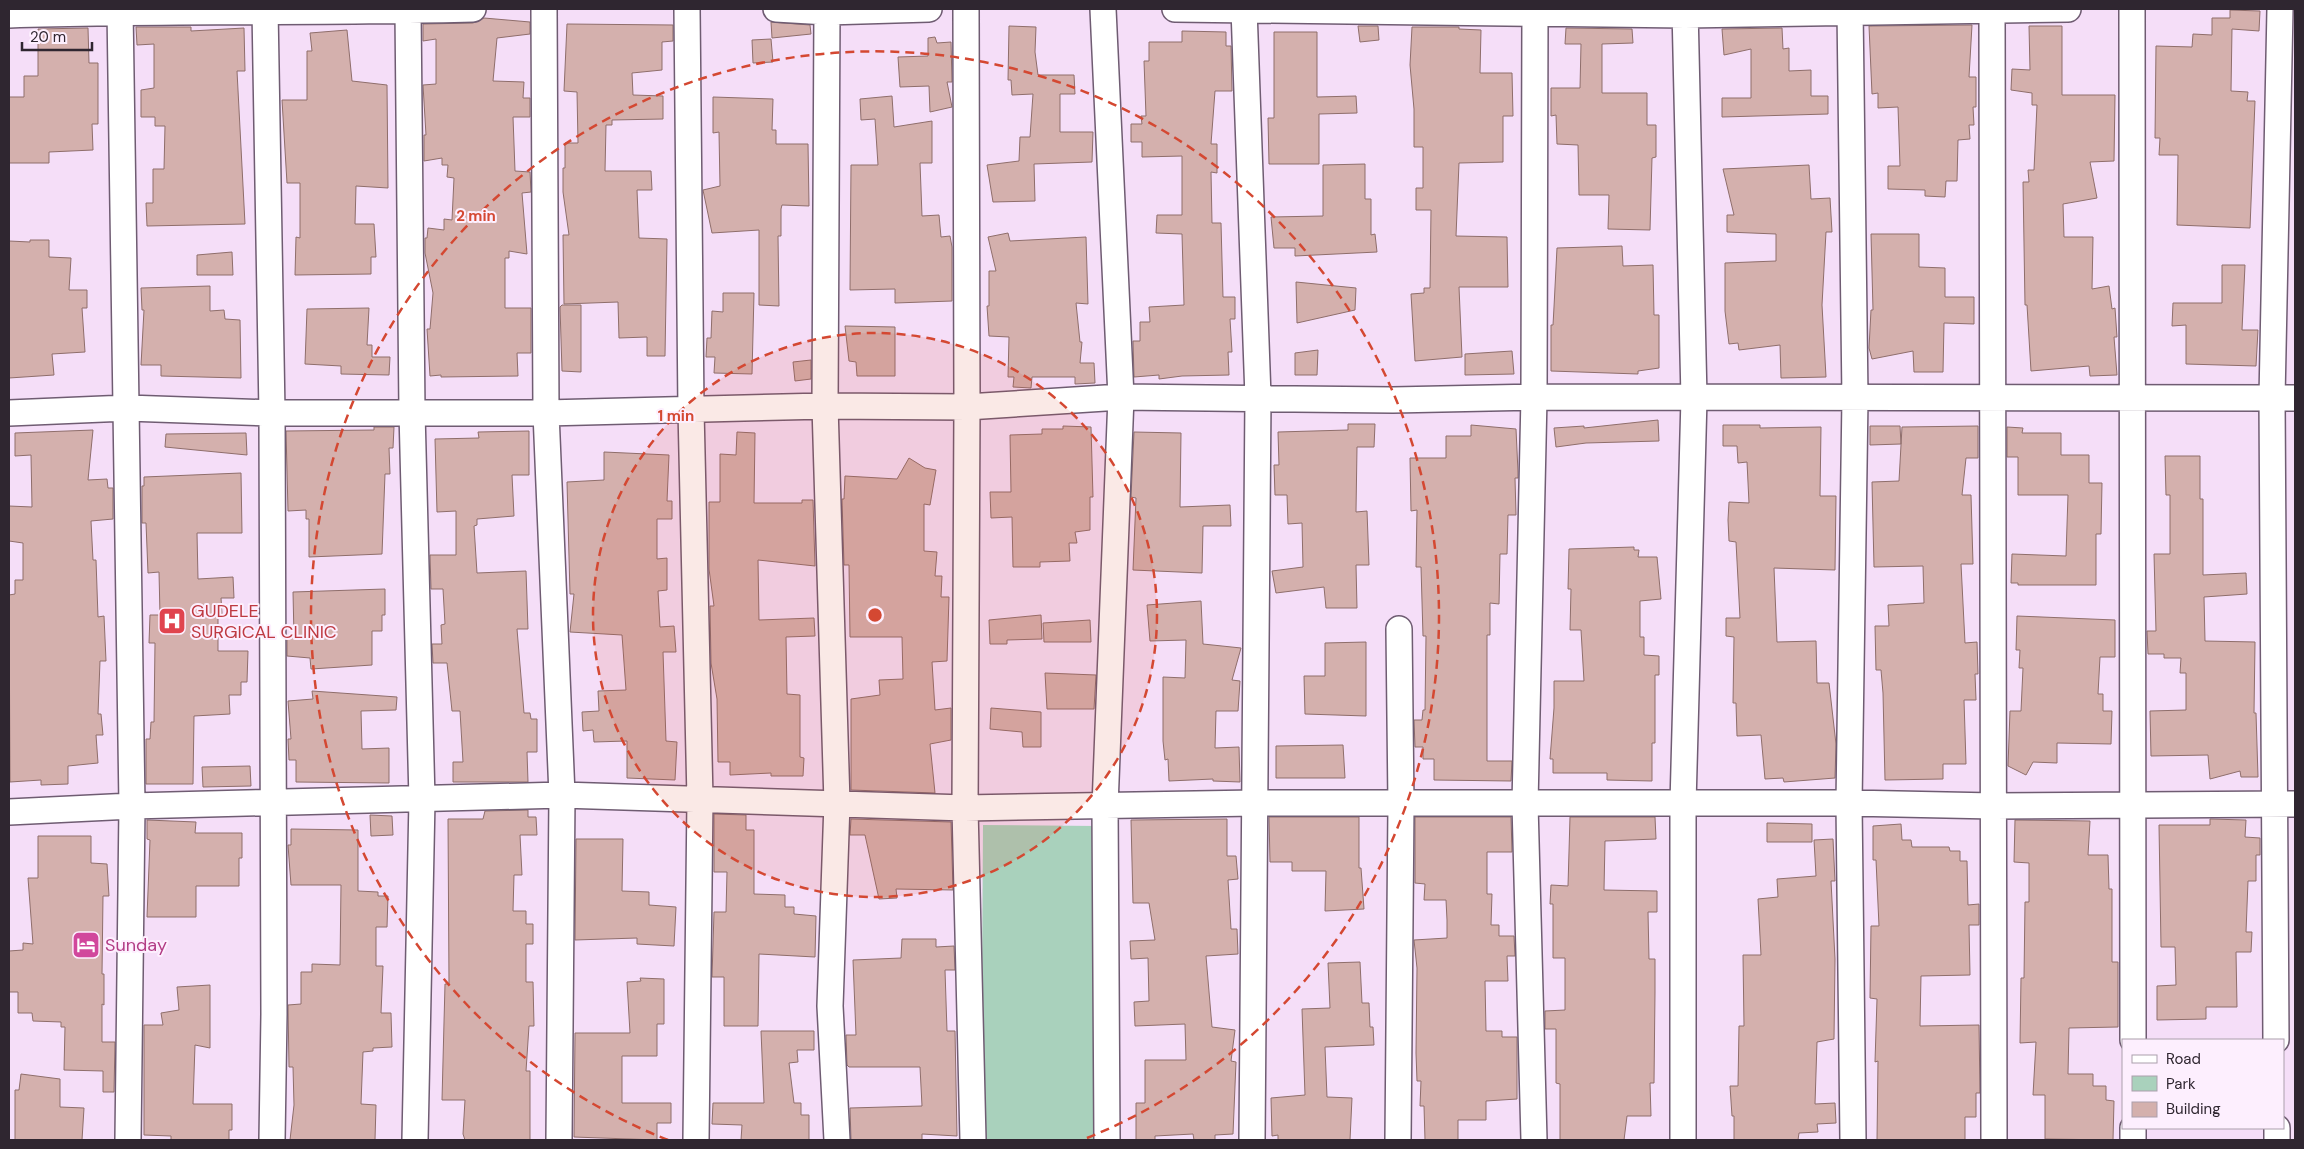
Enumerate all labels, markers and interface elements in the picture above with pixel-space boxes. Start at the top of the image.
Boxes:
scale bar [22,20,92,52]
text: 20 m [30,27,66,47]
text: 2 min [456,206,496,226]
text: 1 min [658,406,694,426]
place label: GUDELE SURGICAL CLINIC [191,599,337,644]
hospital icon: GUDELE SURGICAL CLINIC [157,606,187,636]
centre of rings [866,606,884,624]
hotel icon: Sunday [71,930,101,960]
place label: Sunday [105,933,167,957]
legend [2122,1039,2284,1129]
text: Road [2166,1049,2201,1069]
text: Park [2166,1074,2196,1094]
text: Building [2166,1099,2221,1119]

